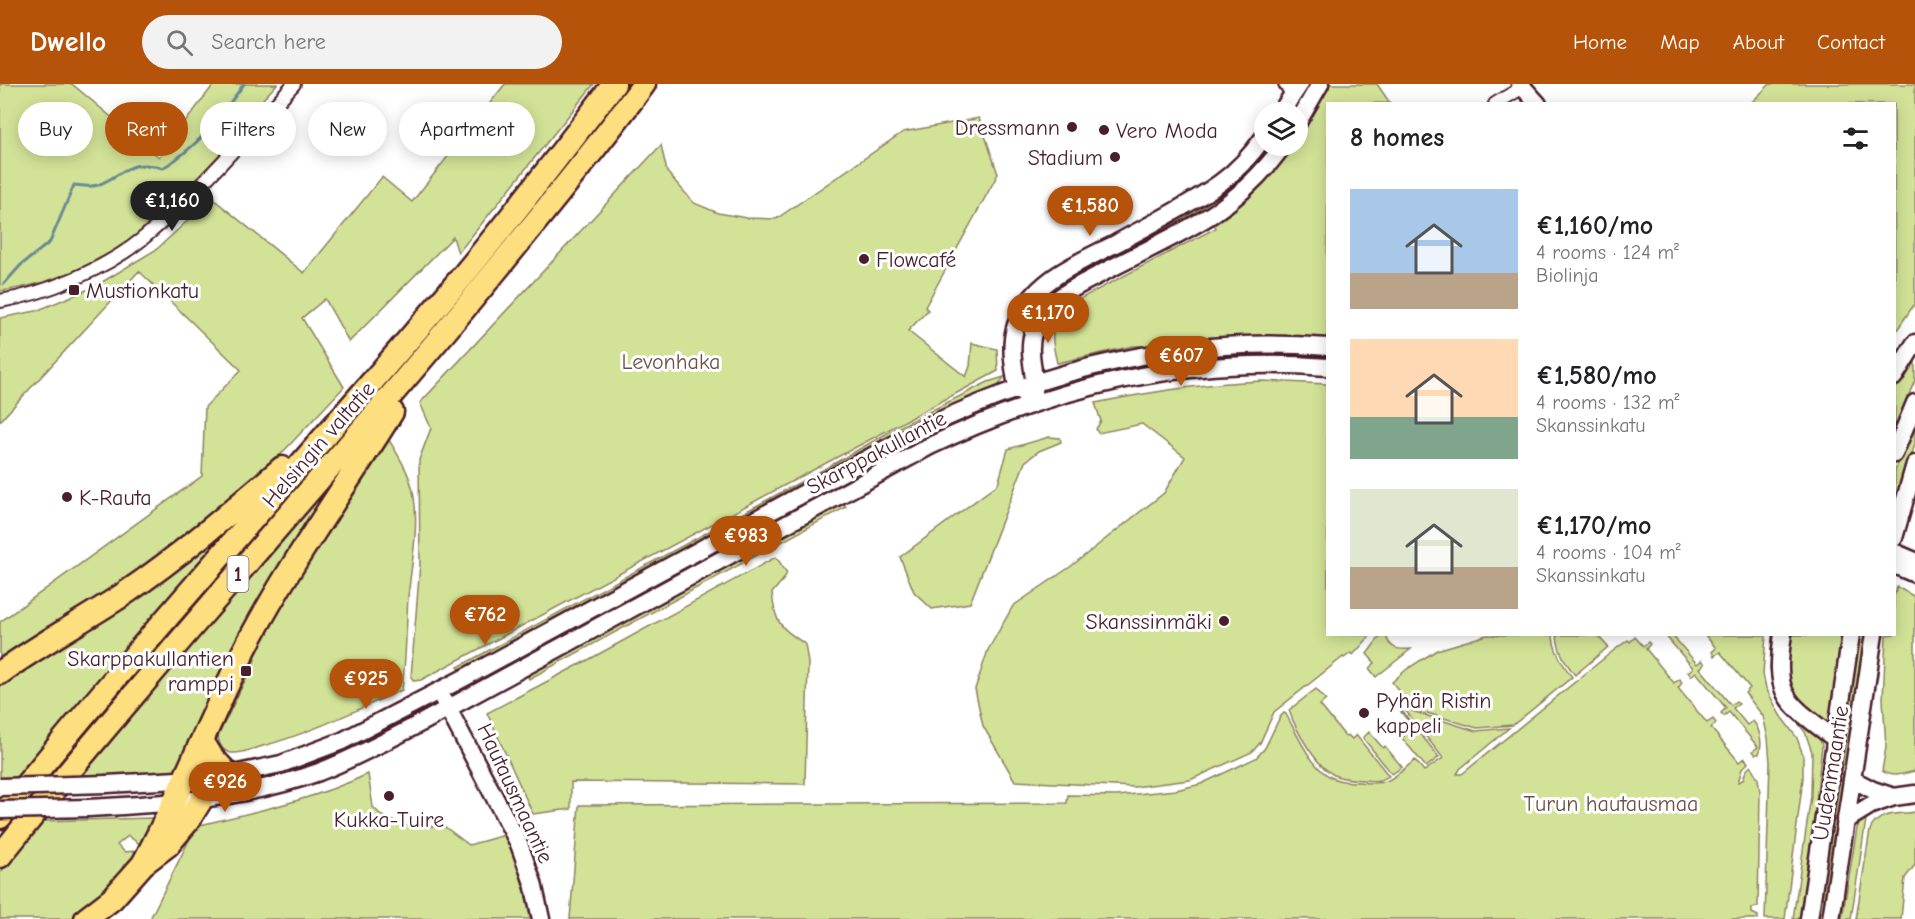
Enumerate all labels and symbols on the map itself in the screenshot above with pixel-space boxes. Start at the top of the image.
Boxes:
place label: Dressmann [955,115,1060,141]
place label: Vero Moda [1116,118,1218,144]
marker: Dressmann [1065,120,1079,134]
marker: Vero Moda [1097,123,1111,137]
place label: Stadium [1028,145,1103,171]
marker: Stadium [1108,150,1122,164]
pin: €1,160 [123,181,221,232]
pin: €1,580 [1041,186,1139,237]
place label: Flowcafé [876,247,956,273]
marker: Flowcafé [857,252,871,266]
place label: Mustionkatu [86,278,199,304]
marker: Mustionkatu [67,283,81,297]
pin: €1,170 [999,293,1097,344]
pin: €607 [1145,336,1217,387]
park label: Levonhaka [622,349,720,375]
street label: Helsingin valtatie [257,376,381,513]
street label: Skarppakullantie [802,405,951,501]
place label: K-Rauta [79,485,152,511]
marker: K-Rauta [60,490,74,504]
pin: €983 [710,516,782,567]
road number: 1 [228,556,248,592]
pin: €762 [449,595,521,646]
place label: Skanssinmäki [1085,609,1212,635]
marker: Skanssinmäki [1217,614,1231,628]
place label: Skarppakullantien ramppi [67,646,234,697]
pin: €925 [330,659,402,710]
marker: Skarppakullantien ramppi [239,664,253,678]
place label: Pyhän Ristin kappeli [1376,688,1492,739]
street label: Uudenmaantie [1807,704,1855,843]
marker: Pyhän Ristin kappeli [1357,706,1371,720]
street label: Hautausmaantie [471,719,559,867]
pin: €926 [189,762,261,813]
marker: Kukka-Tuire [382,789,396,803]
park label: Turun hautausmaa [1524,791,1698,817]
place label: Kukka-Tuire [334,807,444,833]

